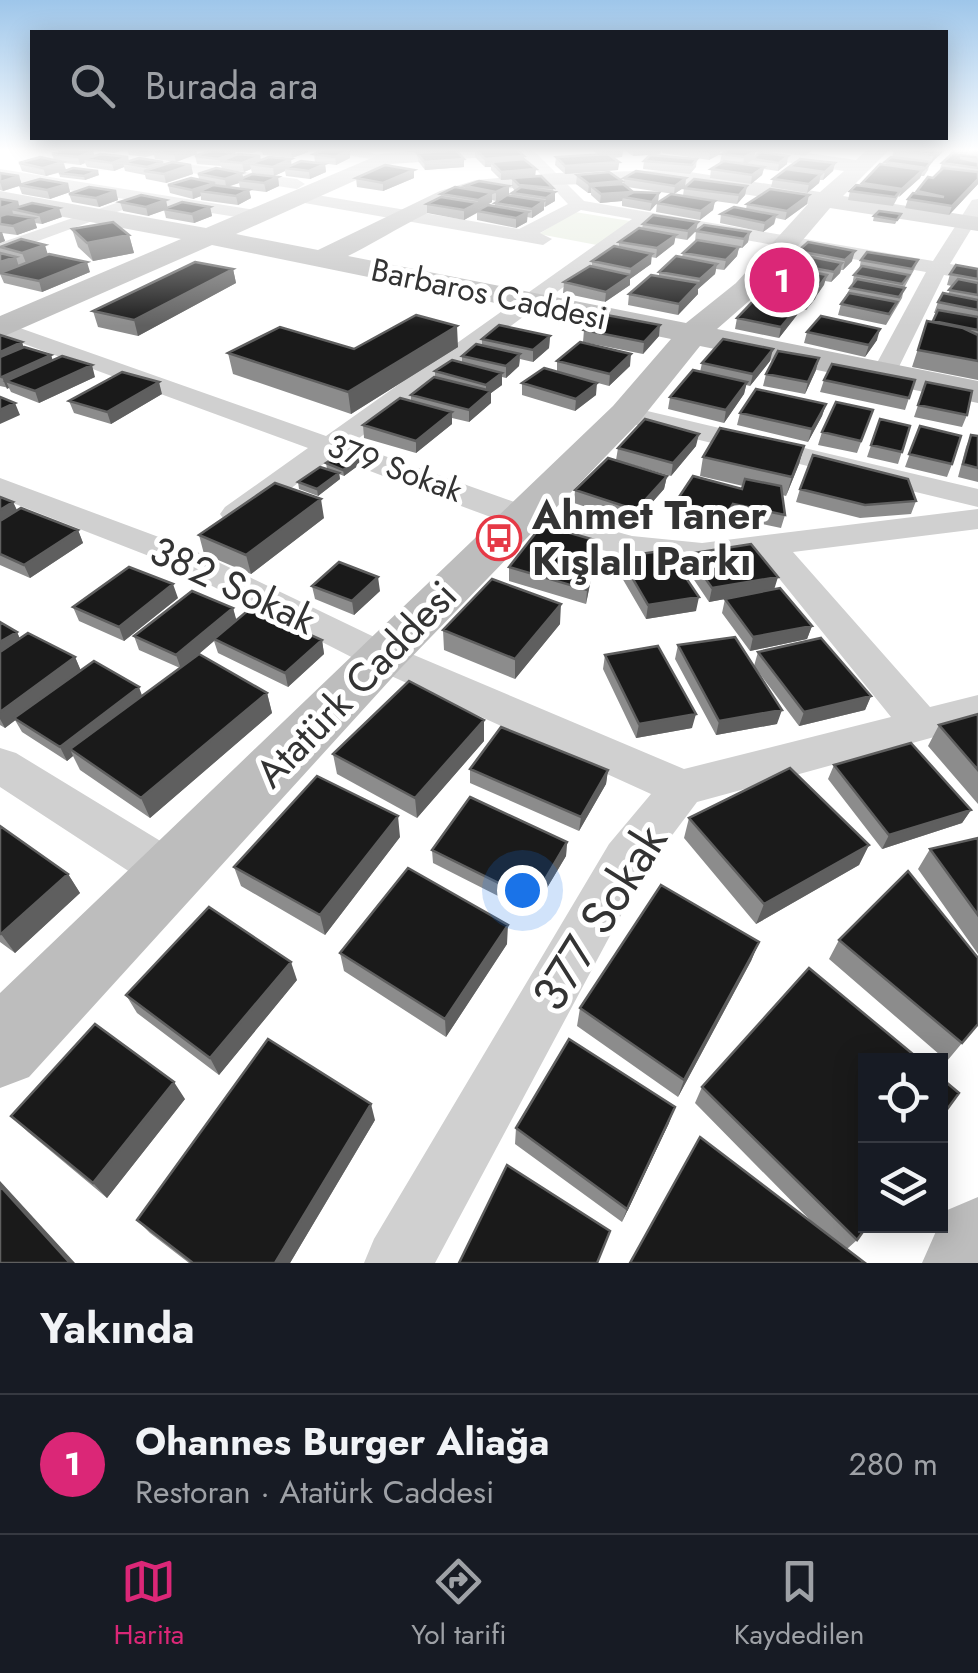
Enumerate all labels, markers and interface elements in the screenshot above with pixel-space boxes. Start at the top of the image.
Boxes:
search box [30,30,948,140]
icon: search [65,58,120,113]
text: Burada ara [145,58,318,113]
pin: 1 [750,242,814,318]
street label: Barbaros Caddesi [367,247,611,341]
street label: 379 Sokak [321,422,470,514]
place label: Ahmet Taner Kışlalı Parkı [531,486,768,590]
bus stop icon: Ahmet Taner Kışlalı Parkı [476,515,522,561]
street label: 382 Sokak [141,521,326,649]
street label: Atatürk Caddesi [242,567,470,801]
street label: 377 Sokak [515,810,684,1024]
your location [497,865,548,916]
map controls [858,1053,948,1233]
button: locate [858,1053,948,1143]
button: layers [858,1143,948,1233]
text: Yakında [40,1298,195,1359]
text: Ohannes Burger Aliağa [135,1414,549,1469]
text: 1 [64,1441,81,1487]
text: 280 m [849,1441,938,1487]
text: Restoran · Atatürk Caddesi [135,1469,494,1515]
tab: Harita [114,1554,184,1655]
tab: Yol tarifi [411,1554,507,1655]
tab: Kaydedilen [734,1554,864,1655]

